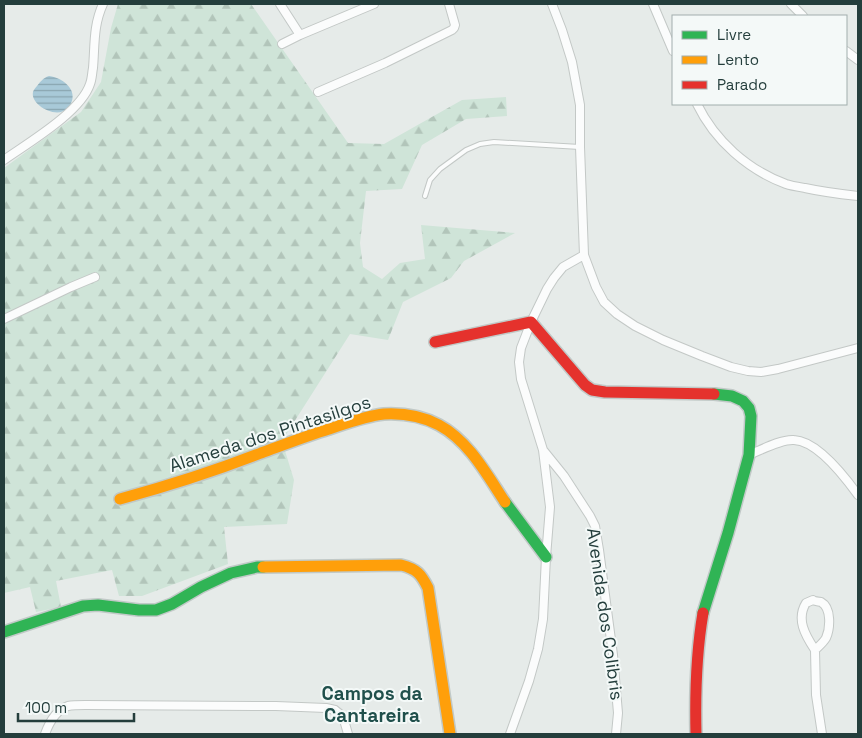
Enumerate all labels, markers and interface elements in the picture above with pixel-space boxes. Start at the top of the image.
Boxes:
legend [672,15,847,105]
text: Livre [717,25,751,44]
text: Lento [717,50,759,69]
text: Parado [717,75,767,94]
street label: Alameda dos Pintasilgos [166,390,374,477]
street label: Avenida dos Colibris [582,526,629,701]
district label: Campos da Cantareira [321,681,423,728]
scale bar [18,690,134,722]
text: 100 m [25,698,67,717]

